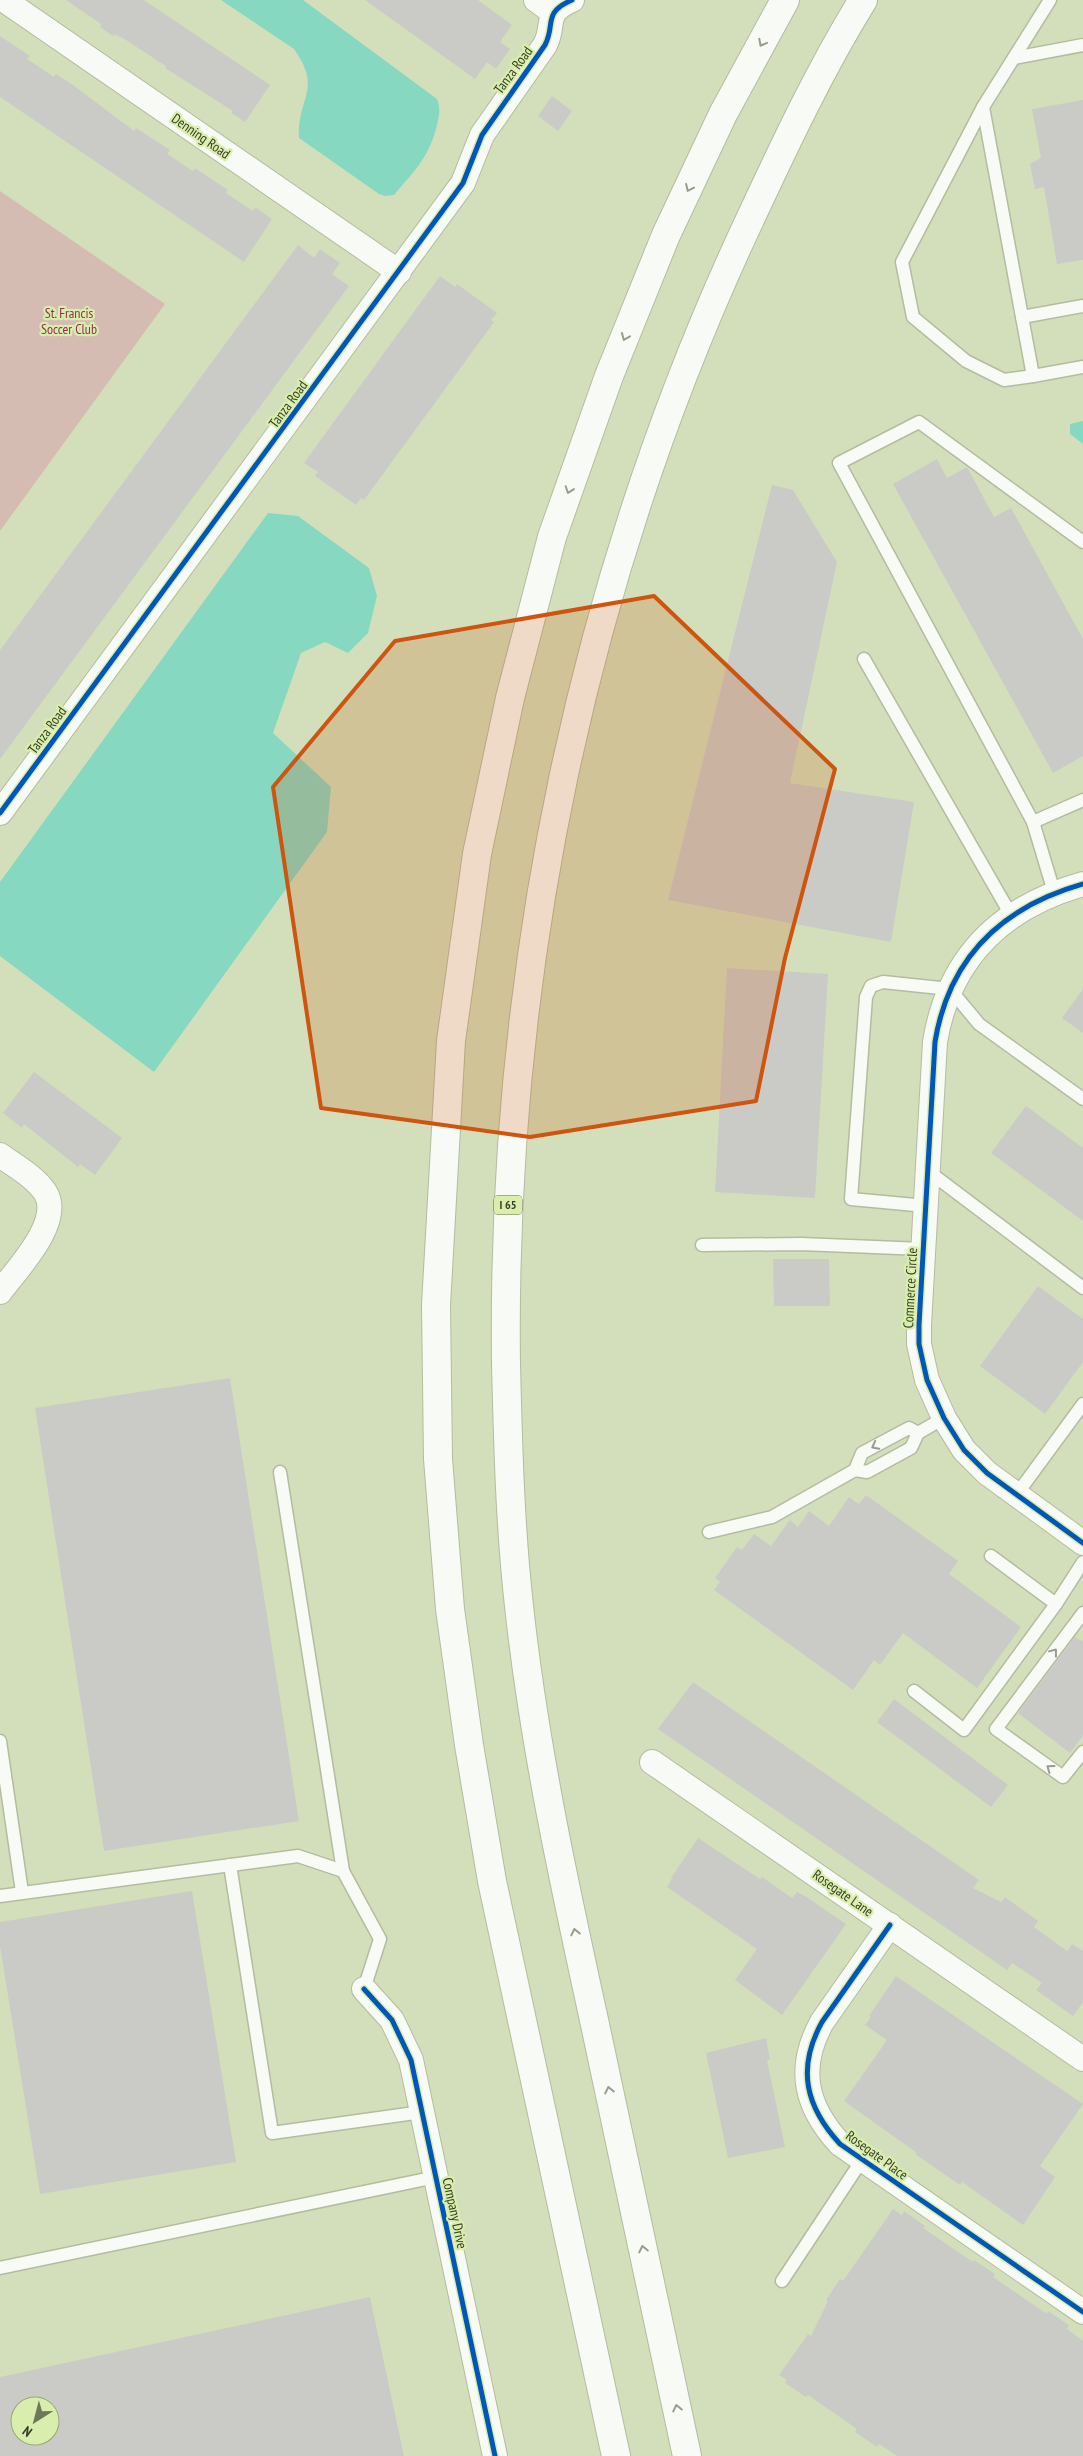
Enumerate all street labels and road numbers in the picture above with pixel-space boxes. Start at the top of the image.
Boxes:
street label: Tanza Road [490,43,536,97]
street label: Denning Road [168,109,234,163]
street label: Tanza Road [265,377,311,431]
street label: Tanza Road [24,703,70,757]
road number: I 65 [494,1196,522,1214]
street label: Commerce Circle [899,1247,921,1329]
street label: Rosegate Lane [809,1866,877,1921]
street label: Rosegate Place [842,2126,912,2184]
street label: Company Drive [439,2176,471,2250]

